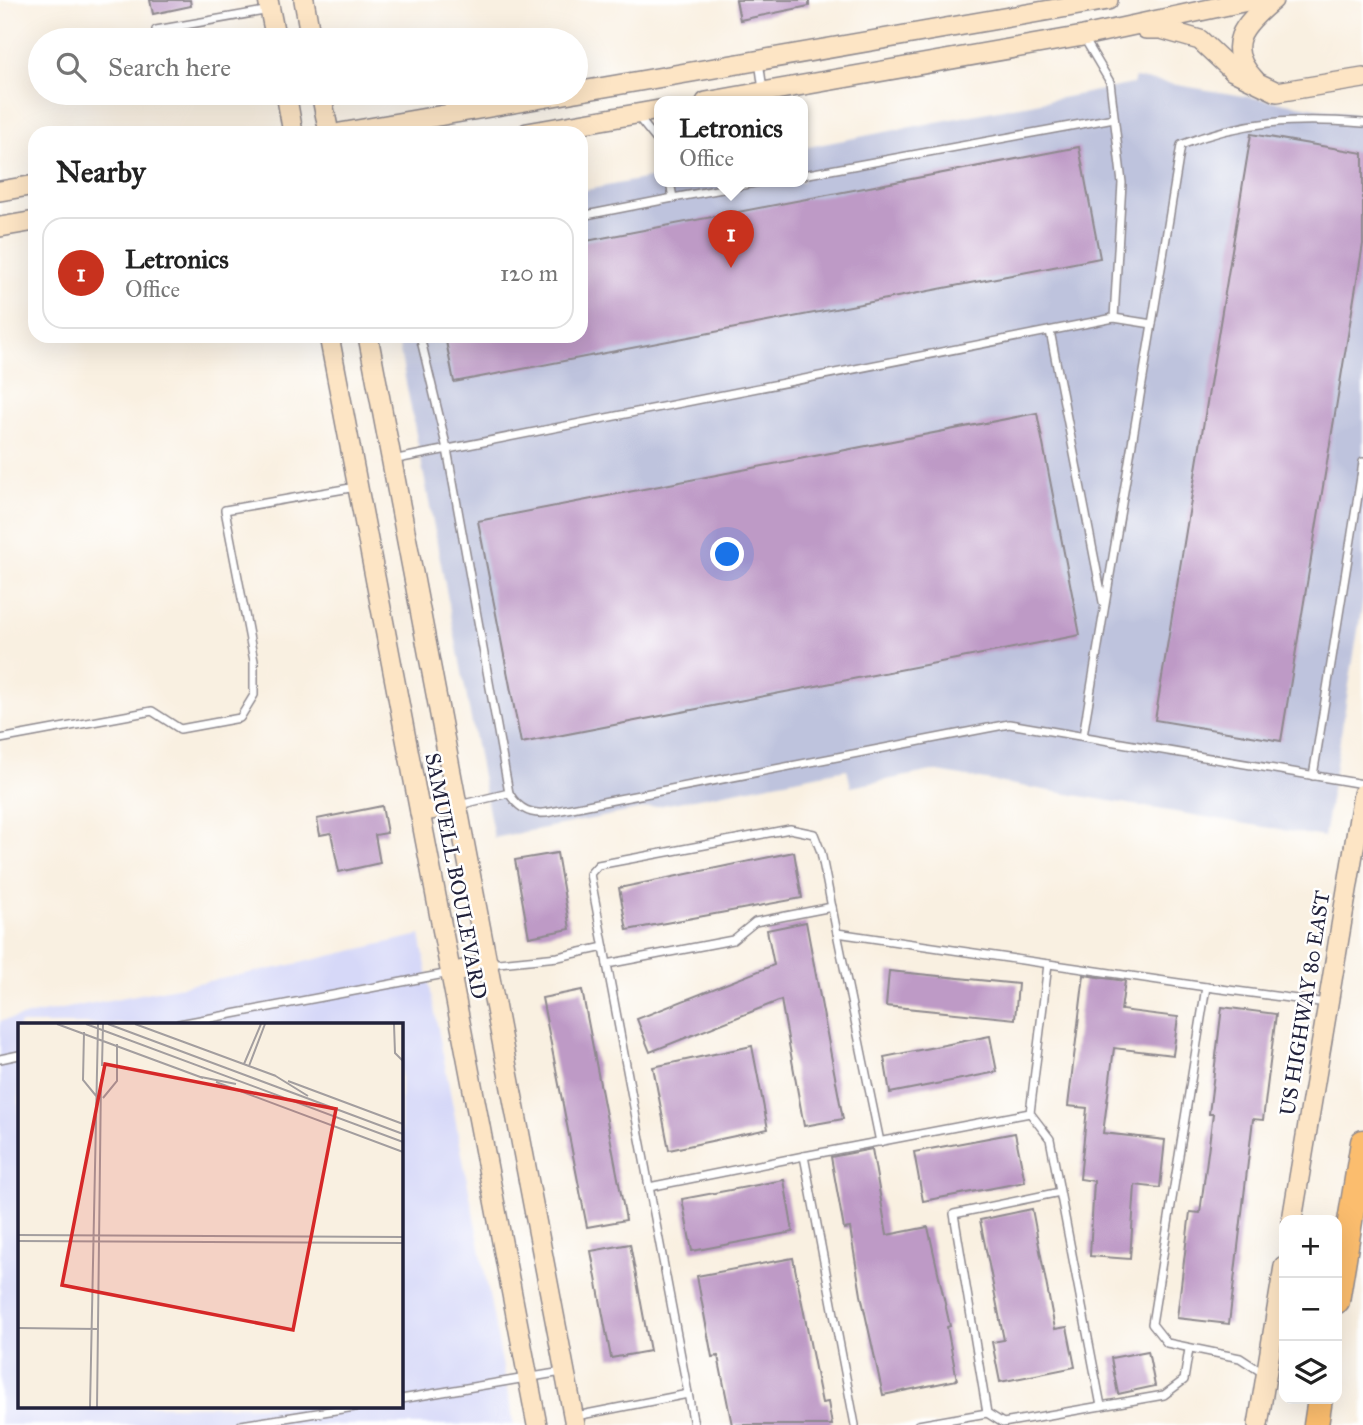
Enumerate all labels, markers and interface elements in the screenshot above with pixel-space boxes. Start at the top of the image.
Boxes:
search box [28,28,588,105]
icon: search [52,48,90,86]
text: Search here [108,51,231,83]
popup [654,96,808,187]
text: Letronics [679,112,783,144]
text: Office [679,144,734,172]
text: Nearby [56,154,146,190]
pin: 1 [708,210,754,268]
text: Letronics [125,243,229,275]
text: 1 [76,259,86,287]
text: 120 m [500,259,558,287]
text: Office [125,275,180,303]
your location [710,537,744,571]
street label: SAMUELL BOULEVARD [419,751,493,1001]
street label: US HIGHWAY 80 EAST [1274,889,1336,1117]
inset map [18,1023,402,1408]
map controls [1279,1215,1342,1404]
button: + [1279,1215,1342,1278]
button: − [1279,1278,1342,1341]
button: layers [1279,1341,1342,1404]

